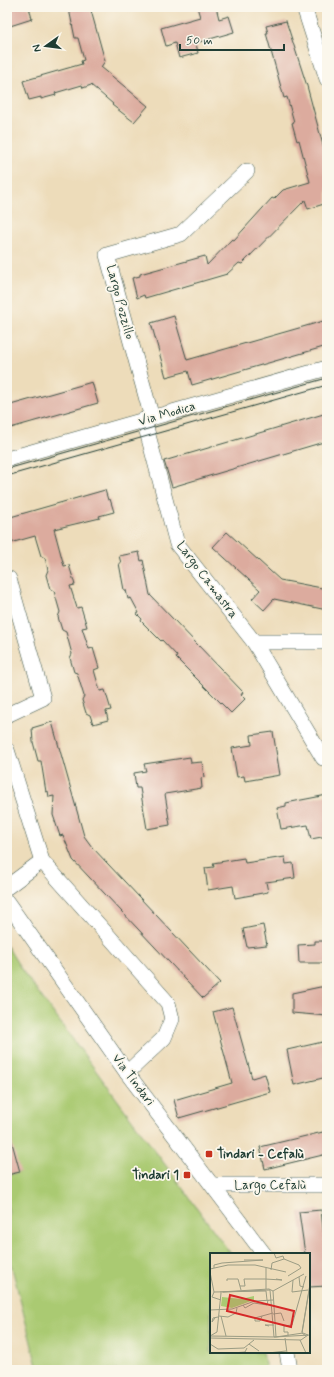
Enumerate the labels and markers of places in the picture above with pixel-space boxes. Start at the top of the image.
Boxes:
place label: Tindari - Cefalù [217,1146,304,1163]
marker: Tindari - Cefalù [204,1149,214,1159]
place label: Tindari 1 [132,1167,179,1184]
marker: Tindari 1 [182,1170,192,1180]

